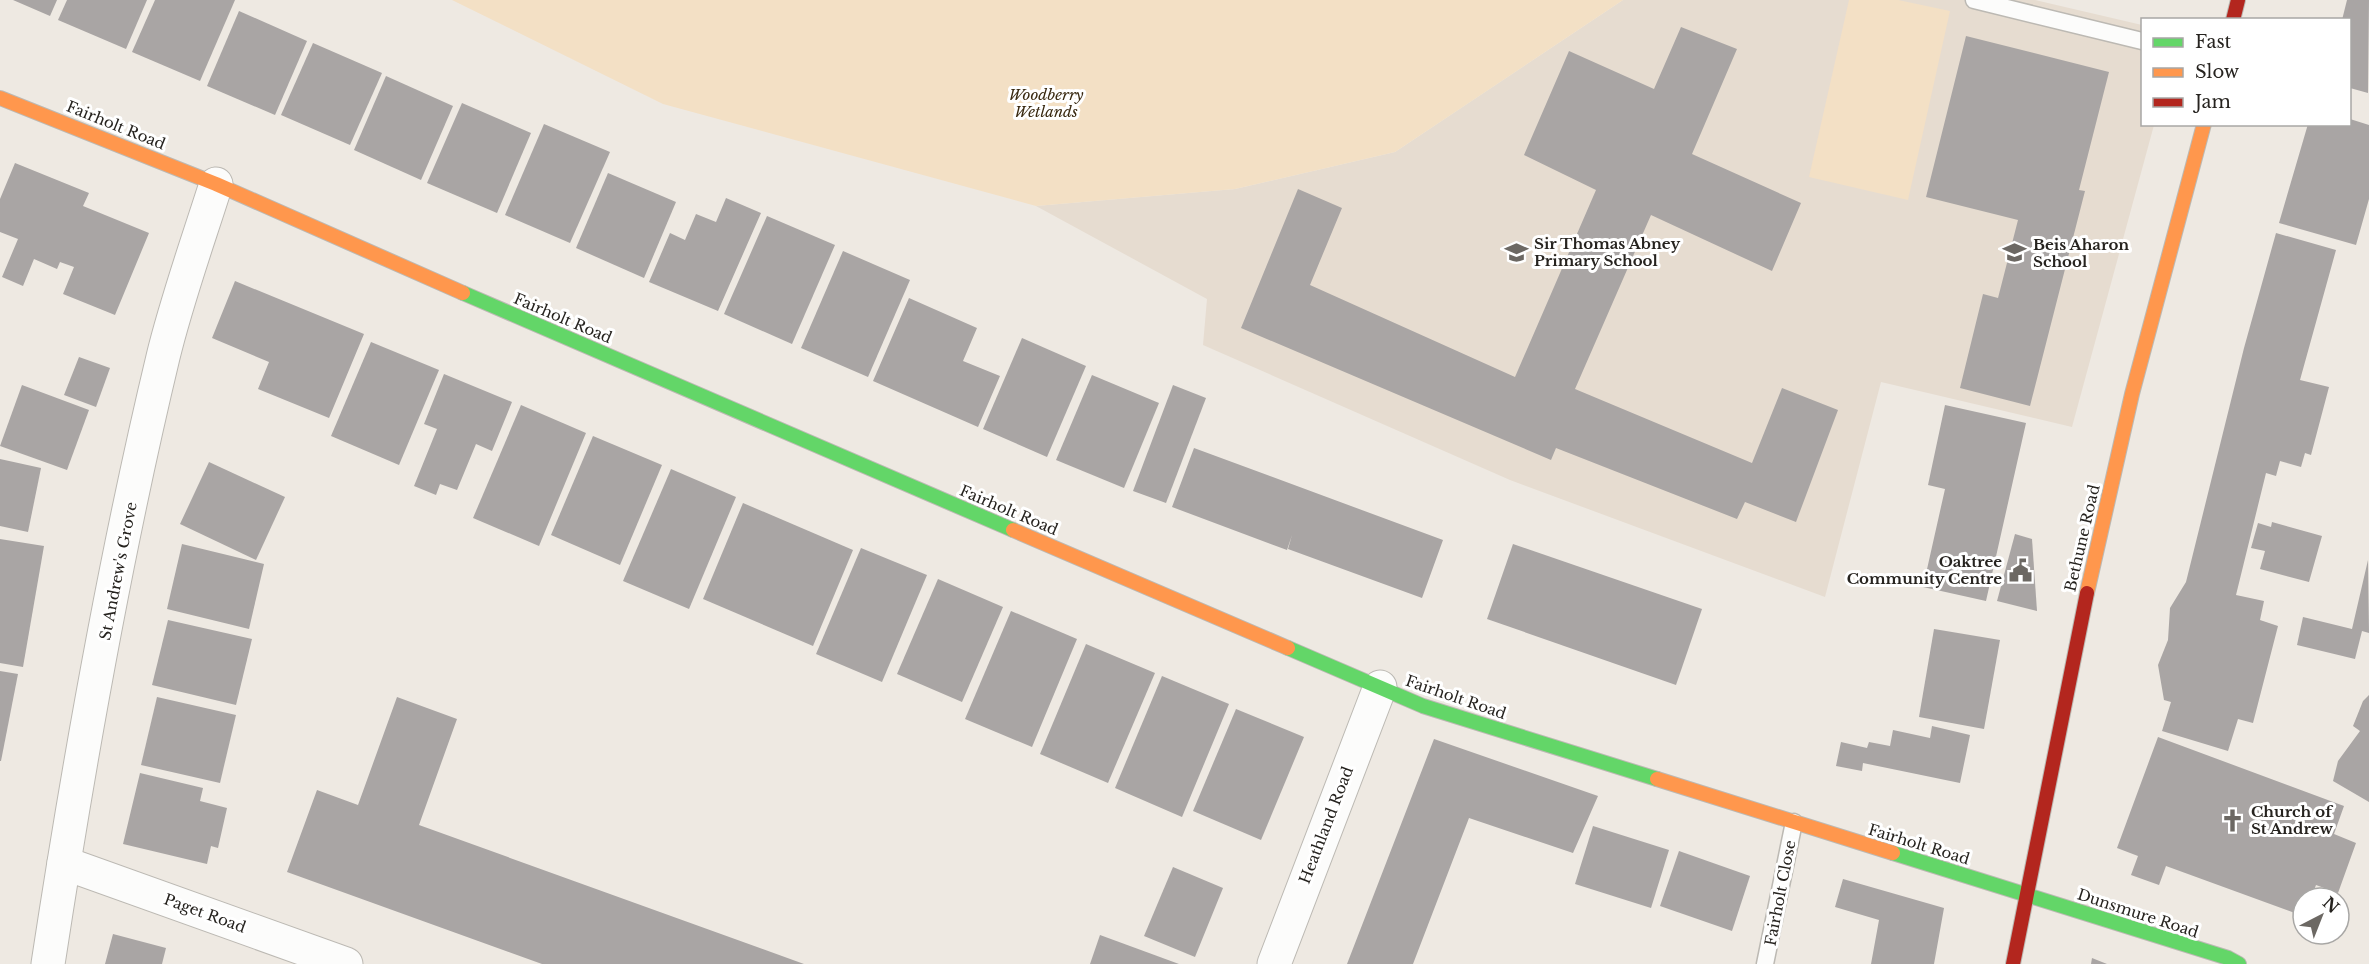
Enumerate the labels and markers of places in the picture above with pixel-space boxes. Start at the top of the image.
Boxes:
place label: Sir Thomas Abney Primary School [1534,234,1680,270]
place label: Beis Aharon School [2033,235,2129,271]
school or university icon: Sir Thomas Abney Primary School [1503,239,1529,265]
school or university icon: Beis Aharon School [2002,240,2028,266]
place label: Oaktree Community Centre [1847,552,2002,588]
public building icon: Oaktree Community Centre [2007,557,2033,583]
place label: Church of St Andrew [2251,802,2334,838]
church icon: Church of St Andrew [2220,807,2246,833]

